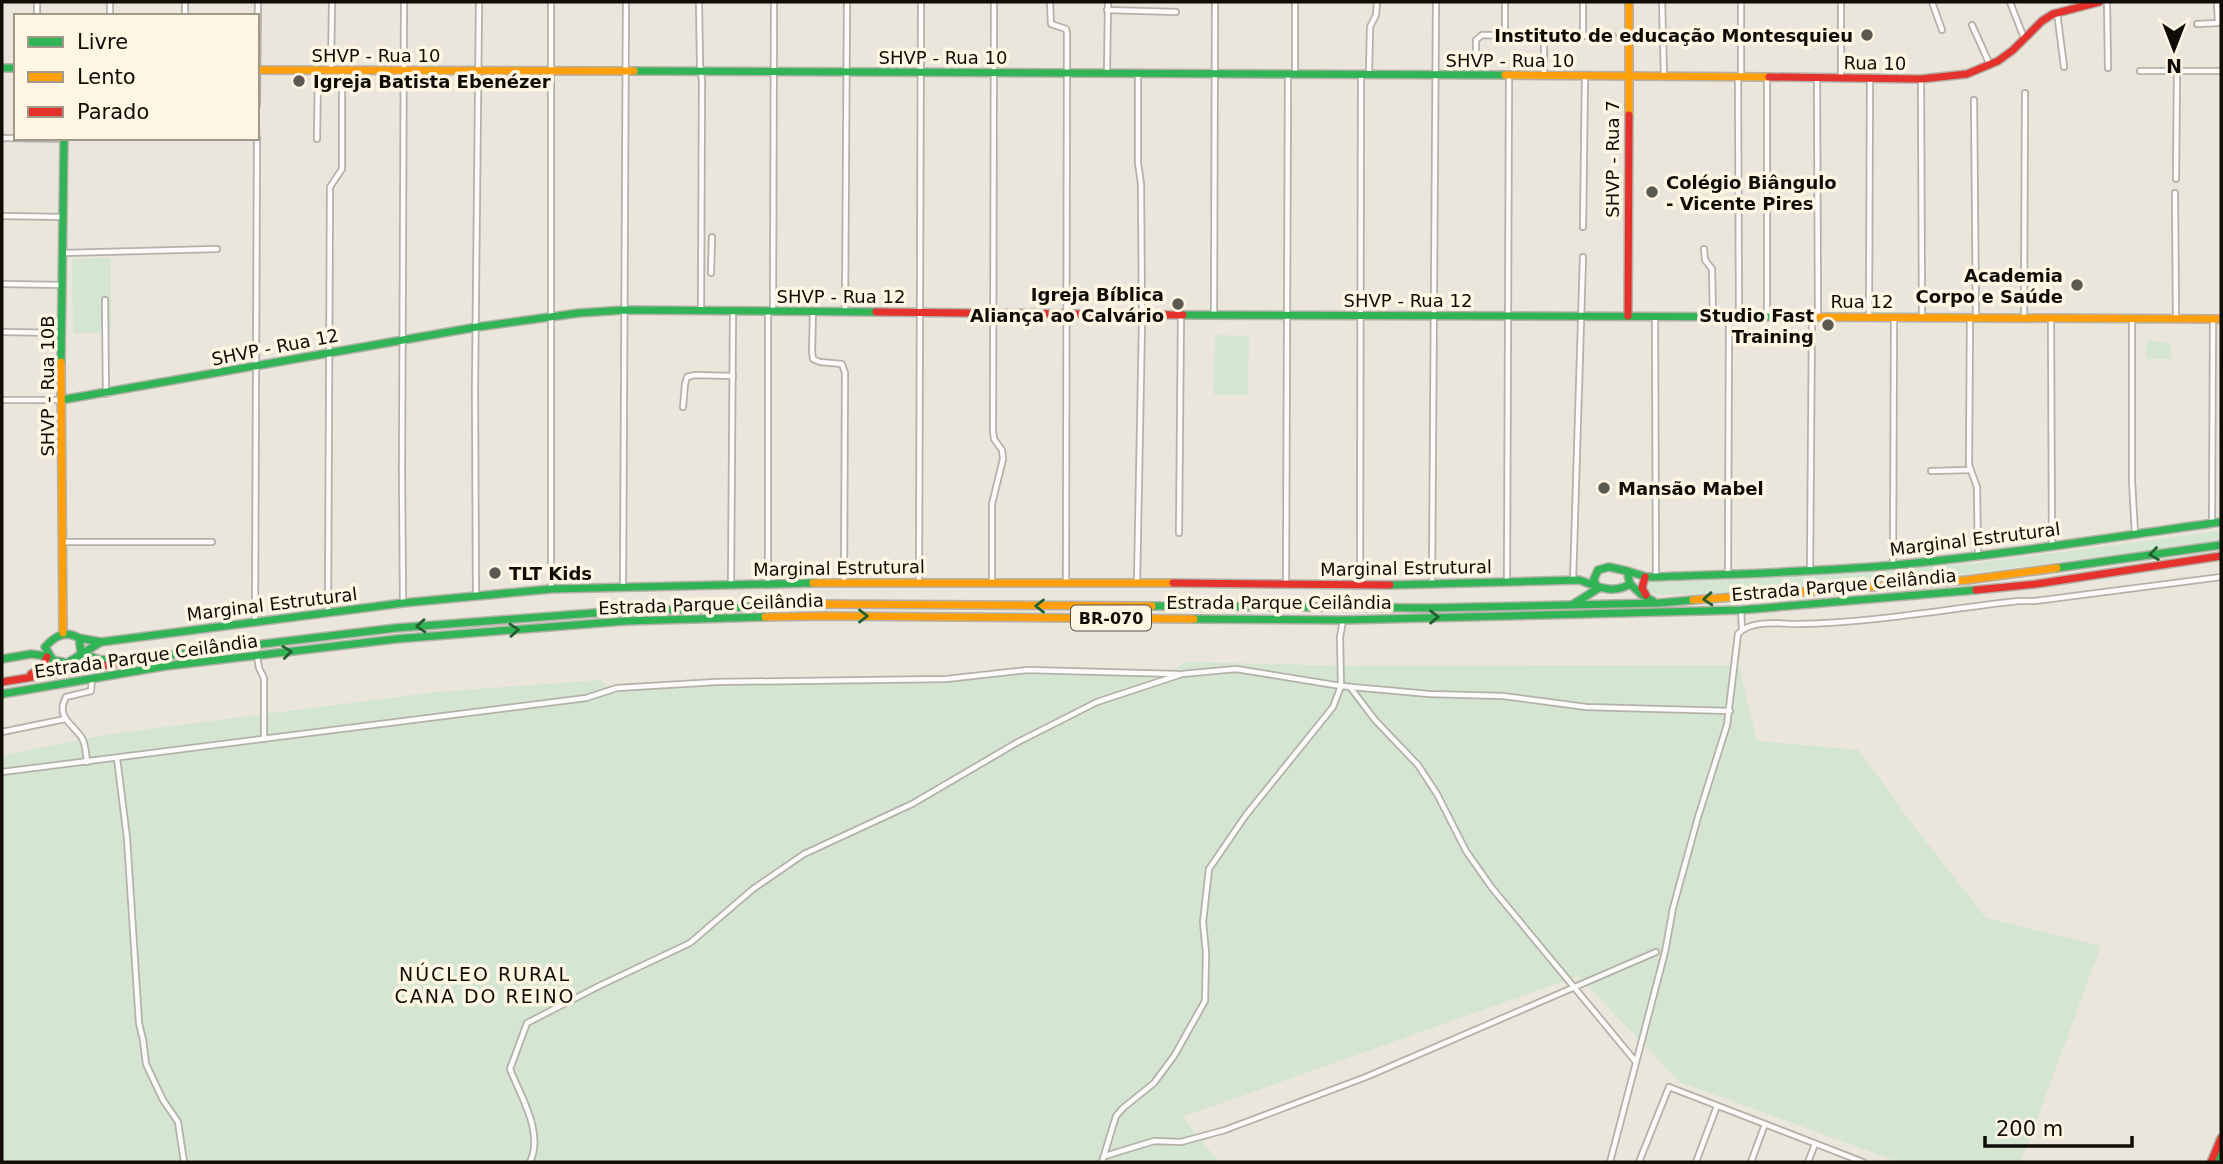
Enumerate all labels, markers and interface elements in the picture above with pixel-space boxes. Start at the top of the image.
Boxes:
legend [14,14,259,140]
north arrow [2139,14,2209,84]
place label: Instituto de educação Montesquieu [1494,25,1853,46]
marker: Instituto de educação Montesquieu [1859,27,1875,43]
text: Livre [77,30,128,54]
street label: SHVP - Rua 10 [312,45,440,66]
street label: SHVP - Rua 10 [879,47,1007,68]
street label: SHVP - Rua 10 [1446,50,1574,71]
street label: Rua 10 [1843,52,1907,74]
text: N [2166,55,2182,77]
text: Lento [77,65,136,89]
place label: Igreja Batista Ebenézer [313,71,551,92]
marker: Igreja Batista Ebenézer [291,73,307,89]
text: Parado [77,100,149,124]
street label: SHVP - Rua 7 [1602,100,1623,218]
place label: Colégio Biângulo - Vicente Pires [1666,172,1837,214]
marker: Colégio Biângulo - Vicente Pires [1644,184,1660,200]
place label: Academia Corpo e Saúde [1916,265,2063,307]
marker: Academia Corpo e Saúde [2069,277,2085,293]
place label: Igreja Bíblica Aliança ao Calvário [970,284,1164,326]
street label: SHVP - Rua 12 [777,286,905,307]
street label: SHVP - Rua 12 [1344,290,1472,311]
street label: Rua 12 [1831,291,1893,312]
marker: Igreja Bíblica Aliança ao Calvário [1170,296,1186,312]
place label: Studio Fast Training [1699,305,1814,347]
street label: SHVP - Rua 10B [37,315,58,457]
marker: Studio Fast Training [1820,317,1836,333]
street label: SHVP - Rua 12 [210,324,340,370]
place label: Mansão Mabel [1618,478,1764,499]
marker: Mansão Mabel [1596,480,1612,496]
street label: Marginal Estrutural [1888,518,2062,560]
one-way arrow [2148,547,2159,562]
street label: Marginal Estrutural [753,556,925,580]
street label: Marginal Estrutural [1320,556,1492,580]
place label: TLT Kids [509,563,592,584]
marker: TLT Kids [487,565,503,581]
street label: Estrada Parque Ceilândia [1731,565,1957,605]
street label: Marginal Estrutural [185,583,359,625]
street label: Estrada Parque Ceilândia [598,590,824,618]
one-way arrow [1702,591,1713,606]
street label: Estrada Parque Ceilândia [1166,592,1392,613]
one-way arrow [1034,598,1045,614]
road number: BR-070 [1071,606,1151,631]
one-way arrow [859,608,869,624]
one-way arrow [1428,610,1439,625]
one-way arrow [415,618,426,633]
one-way arrow [508,623,519,638]
street label: Estrada Parque Ceilândia [33,630,259,682]
one-way arrow [281,645,293,660]
district label: NÚCLEO RURAL CANA DO REINO [394,962,576,1007]
scale bar [1985,1104,2132,1148]
text: 200 m [1996,1117,2063,1141]

